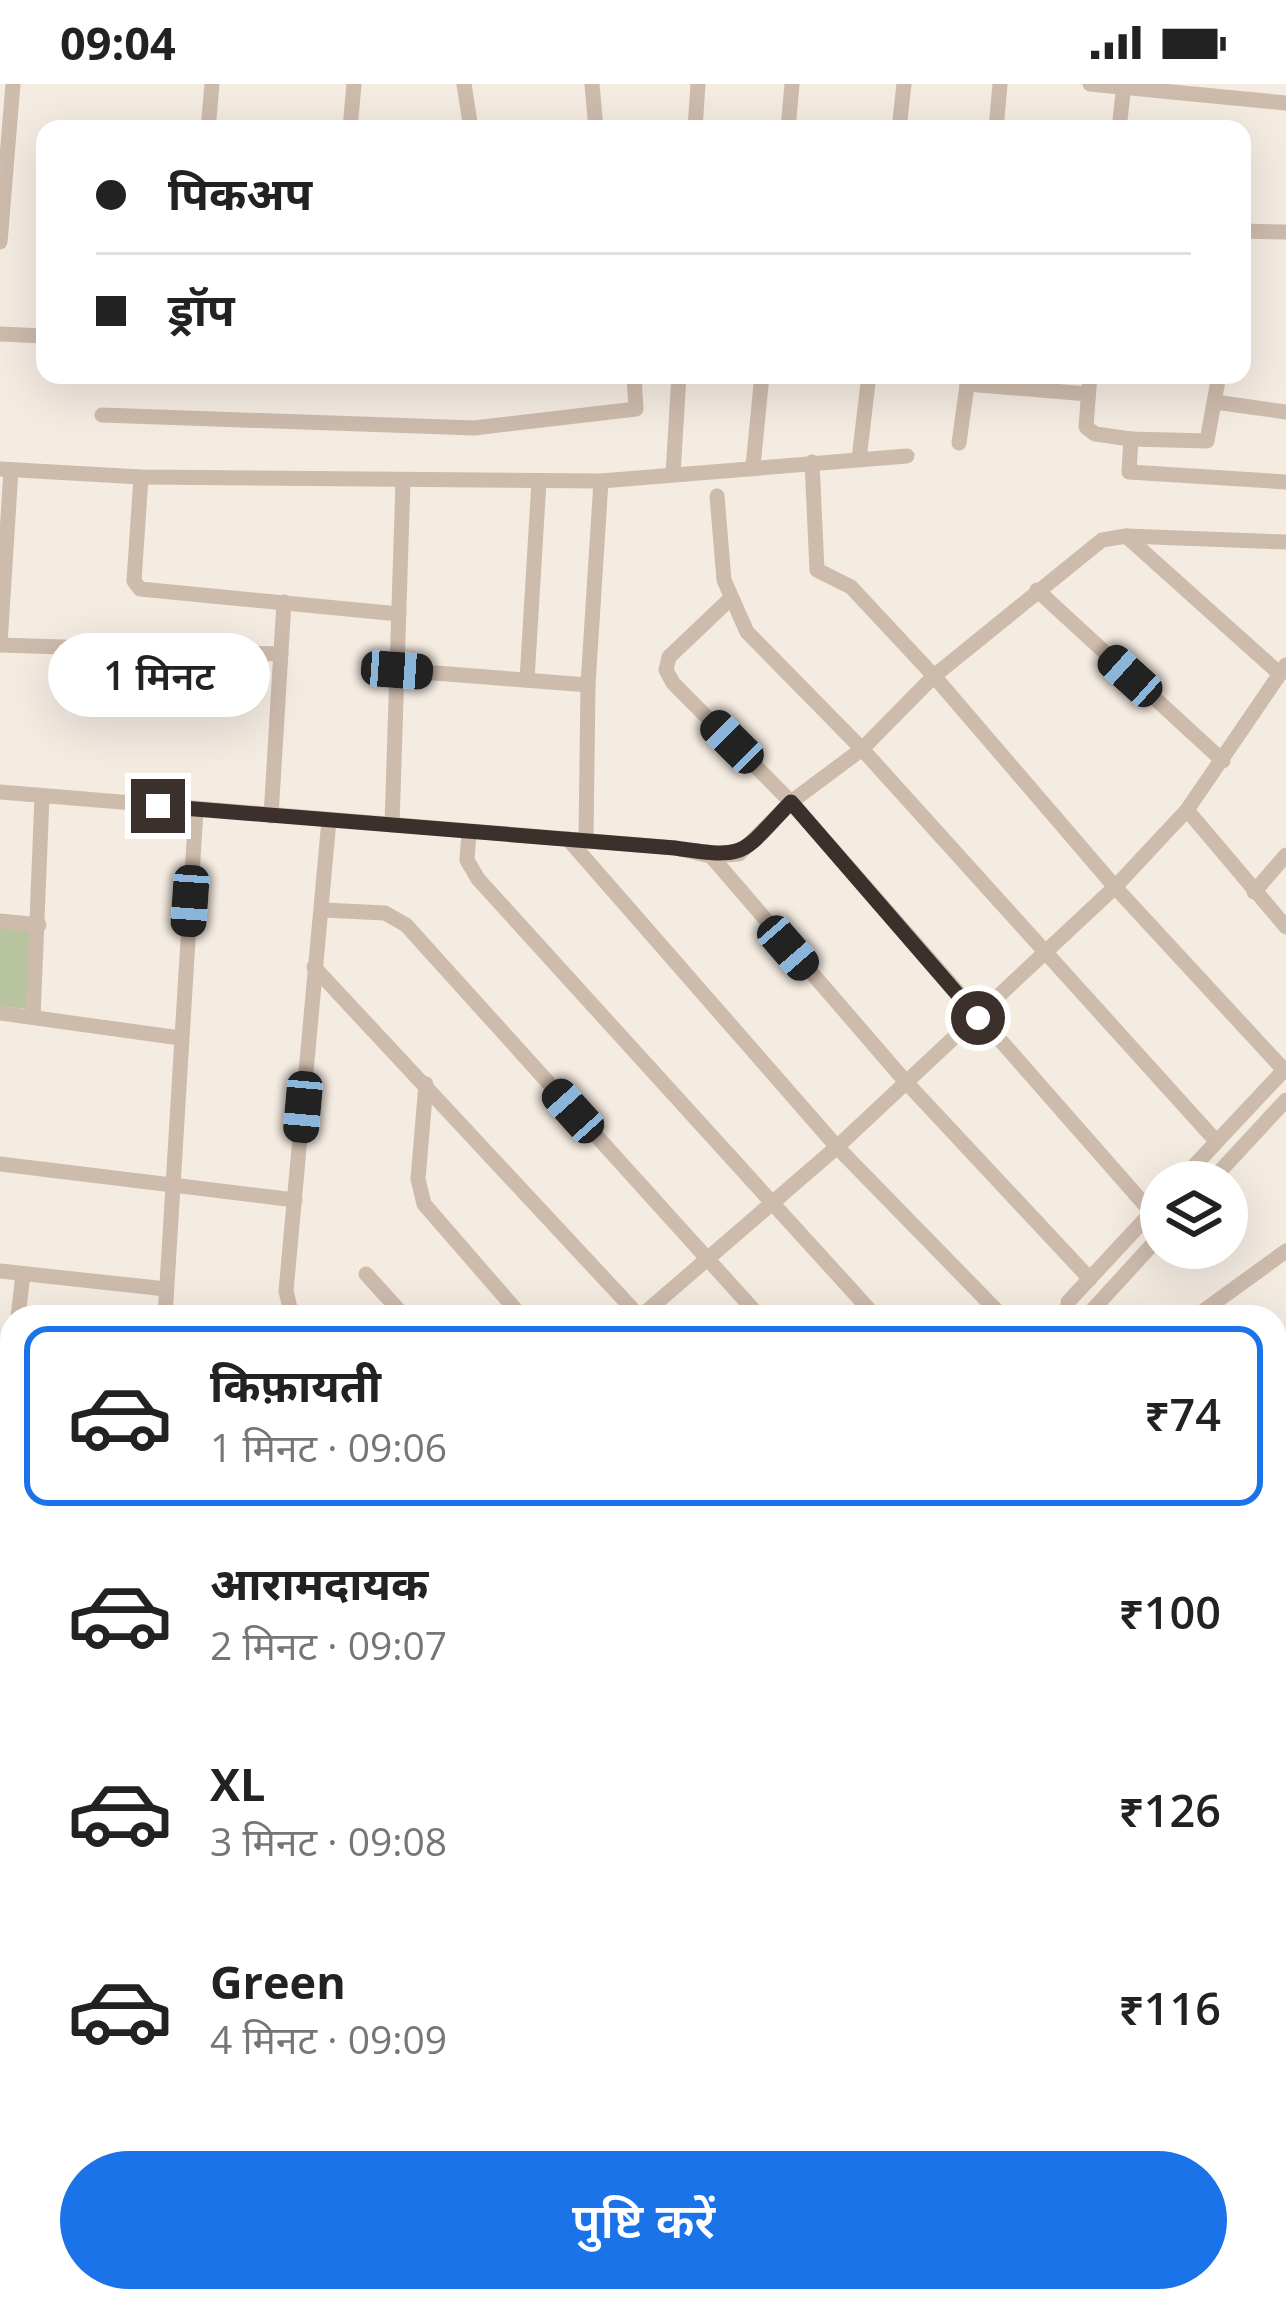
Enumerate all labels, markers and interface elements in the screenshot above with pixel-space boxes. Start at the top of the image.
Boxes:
text: 09:04 [60,12,176,73]
text: पिकअप [168,162,312,223]
text: ड्रॉप [168,278,235,339]
callout: 1 मिनट [47,632,269,716]
car [1091,639,1169,713]
text: 1 मिनट [103,648,215,701]
car [360,650,434,690]
car [694,704,770,780]
route end [131,779,185,833]
car [170,864,210,938]
car [751,909,825,987]
route start [951,991,1005,1045]
car [282,1070,324,1144]
car [536,1072,610,1150]
map controls [1140,1161,1248,1269]
button: layers [1140,1161,1248,1269]
text: किफ़ायती [210,1354,381,1415]
icon: car [66,1362,174,1470]
text: ₹74 [1144,1383,1221,1444]
text: 1 मिनट · 09:06 [210,1420,447,1473]
text: आरामदायक [210,1552,428,1613]
icon: car [66,1560,174,1668]
text: ₹100 [1118,1581,1221,1642]
text: 2 मिनट · 09:07 [210,1618,447,1671]
text: XL [210,1753,265,1814]
icon: car [66,1758,174,1866]
text: ₹126 [1118,1779,1221,1840]
text: 3 मिनट · 09:08 [210,1814,447,1867]
text: Green [210,1951,346,2012]
icon: car [66,1956,174,2064]
text: ₹116 [1118,1977,1221,2038]
text: 4 मिनट · 09:09 [210,2012,447,2065]
button: पुष्टि करें [60,2151,1227,2289]

